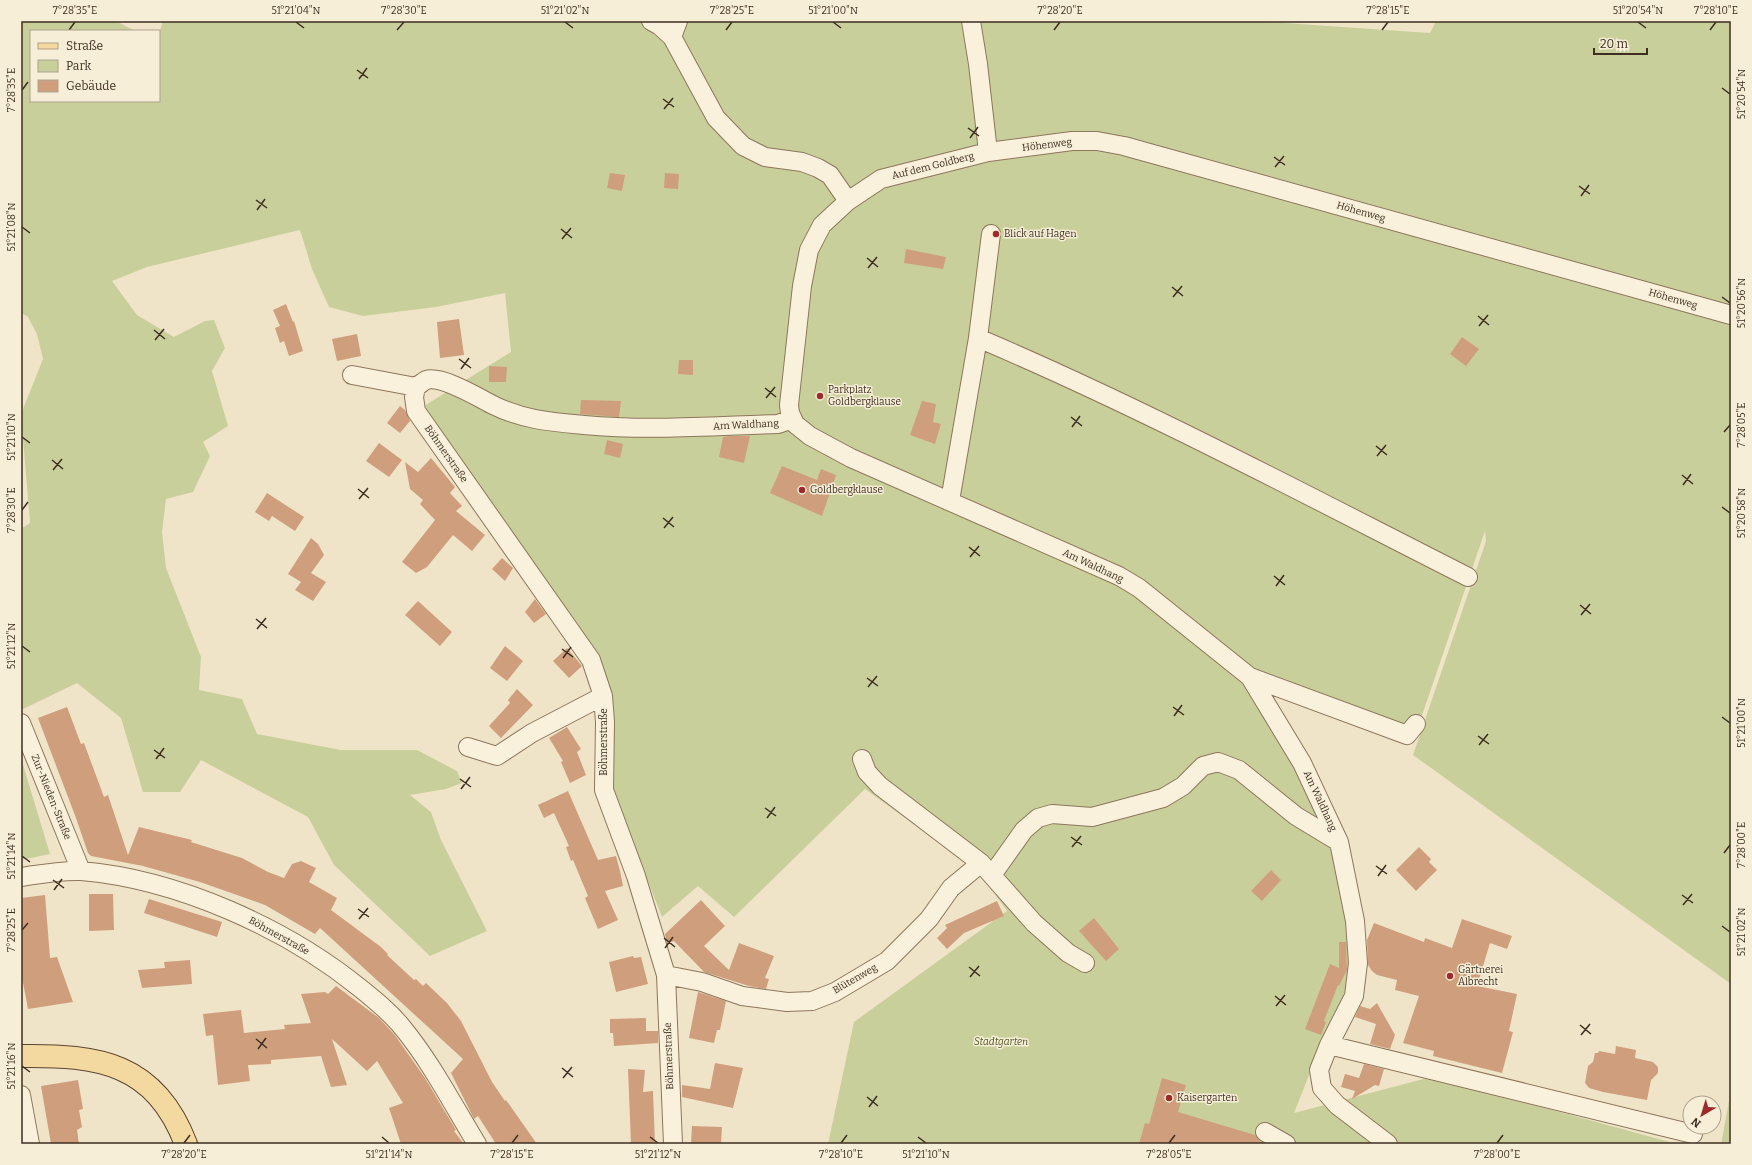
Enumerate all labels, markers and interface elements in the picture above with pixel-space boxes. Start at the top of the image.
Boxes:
text: 7°28'35"E [53,5,97,17]
text: 51°21'04"N [271,5,321,17]
text: 7°28'30"E [381,5,427,17]
text: 51°21'02"N [541,5,589,17]
text: 7°28'25"E [710,5,754,17]
text: 51°21'00"N [808,5,858,17]
text: 7°28'20"E [1037,5,1083,17]
text: 7°28'15"E [1367,5,1409,17]
text: 51°20'54"N [1613,5,1663,17]
text: 7°28'10"E [1694,5,1738,17]
legend [30,30,160,102]
scale bar [1594,30,1647,56]
text: 20 m [1600,37,1629,51]
text: Straße [66,39,103,53]
text: Park [66,59,92,73]
text: 7°28'35"E [6,68,18,112]
text: 51°20'54"N [1736,69,1748,119]
text: Gebäude [66,79,116,93]
street label: Höhenweg [1021,136,1073,154]
street label: Auf dem Goldberg [891,150,976,182]
street label: Höhenweg [1335,199,1387,225]
text: 51°21'08"N [6,202,18,252]
place label: Blick auf Hagen [1004,228,1077,240]
marker: Blick auf Hagen [991,229,1001,239]
text: 51°20'56"N [1736,278,1748,328]
street label: Höhenweg [1647,286,1699,312]
place label: Parkplatz Goldbergklause [828,384,901,408]
marker: Parkplatz Goldbergklause [815,391,825,401]
text: 7°28'05"E [1736,402,1748,448]
text: 51°21'10"N [6,413,18,461]
street label: Am Waldhang [713,417,780,433]
street label: Böhmerstraße [422,423,470,485]
place label: Goldbergklause [810,484,883,496]
marker: Goldbergklause [797,485,807,495]
text: 7°28'30"E [6,487,18,533]
text: 51°20'58"N [1736,488,1748,538]
street label: Am Waldhang [1061,547,1126,585]
text: 51°21'12"N [6,623,18,669]
text: 51°21'00"N [1736,698,1748,748]
street label: Böhmerstraße [598,708,610,776]
street label: Zur-Nieden-Straße [28,753,74,841]
street label: Am Waldhang [1301,769,1339,834]
text: 7°28'00"E [1736,822,1748,868]
text: 51°21'14"N [6,833,18,879]
text: 7°28'25"E [6,908,18,952]
text: 51°21'02"N [1736,908,1748,956]
street label: Böhmerstraße [247,914,311,958]
street label: Blütenweg [831,961,880,997]
place label: Gärtnerei Albrecht [1458,964,1503,988]
marker: Gärtnerei Albrecht [1445,971,1455,981]
street label: Böhmerstraße [662,1022,676,1090]
park label: Stadtgarten [974,1036,1028,1048]
text: 51°21'16"N [6,1043,18,1089]
place label: Kaisergarten [1177,1092,1238,1104]
marker: Kaisergarten [1164,1093,1174,1103]
north arrow [1682,1095,1722,1135]
text: N [1688,1114,1704,1130]
text: 7°28'20"E [161,1149,207,1161]
text: 51°21'14"N [366,1149,412,1161]
text: 7°28'15"E [491,1149,533,1161]
text: 51°21'12"N [635,1149,681,1161]
text: 7°28'10"E [819,1149,863,1161]
text: 51°21'10"N [902,1149,950,1161]
text: 7°28'05"E [1146,1149,1192,1161]
text: 7°28'00"E [1474,1149,1520,1161]

